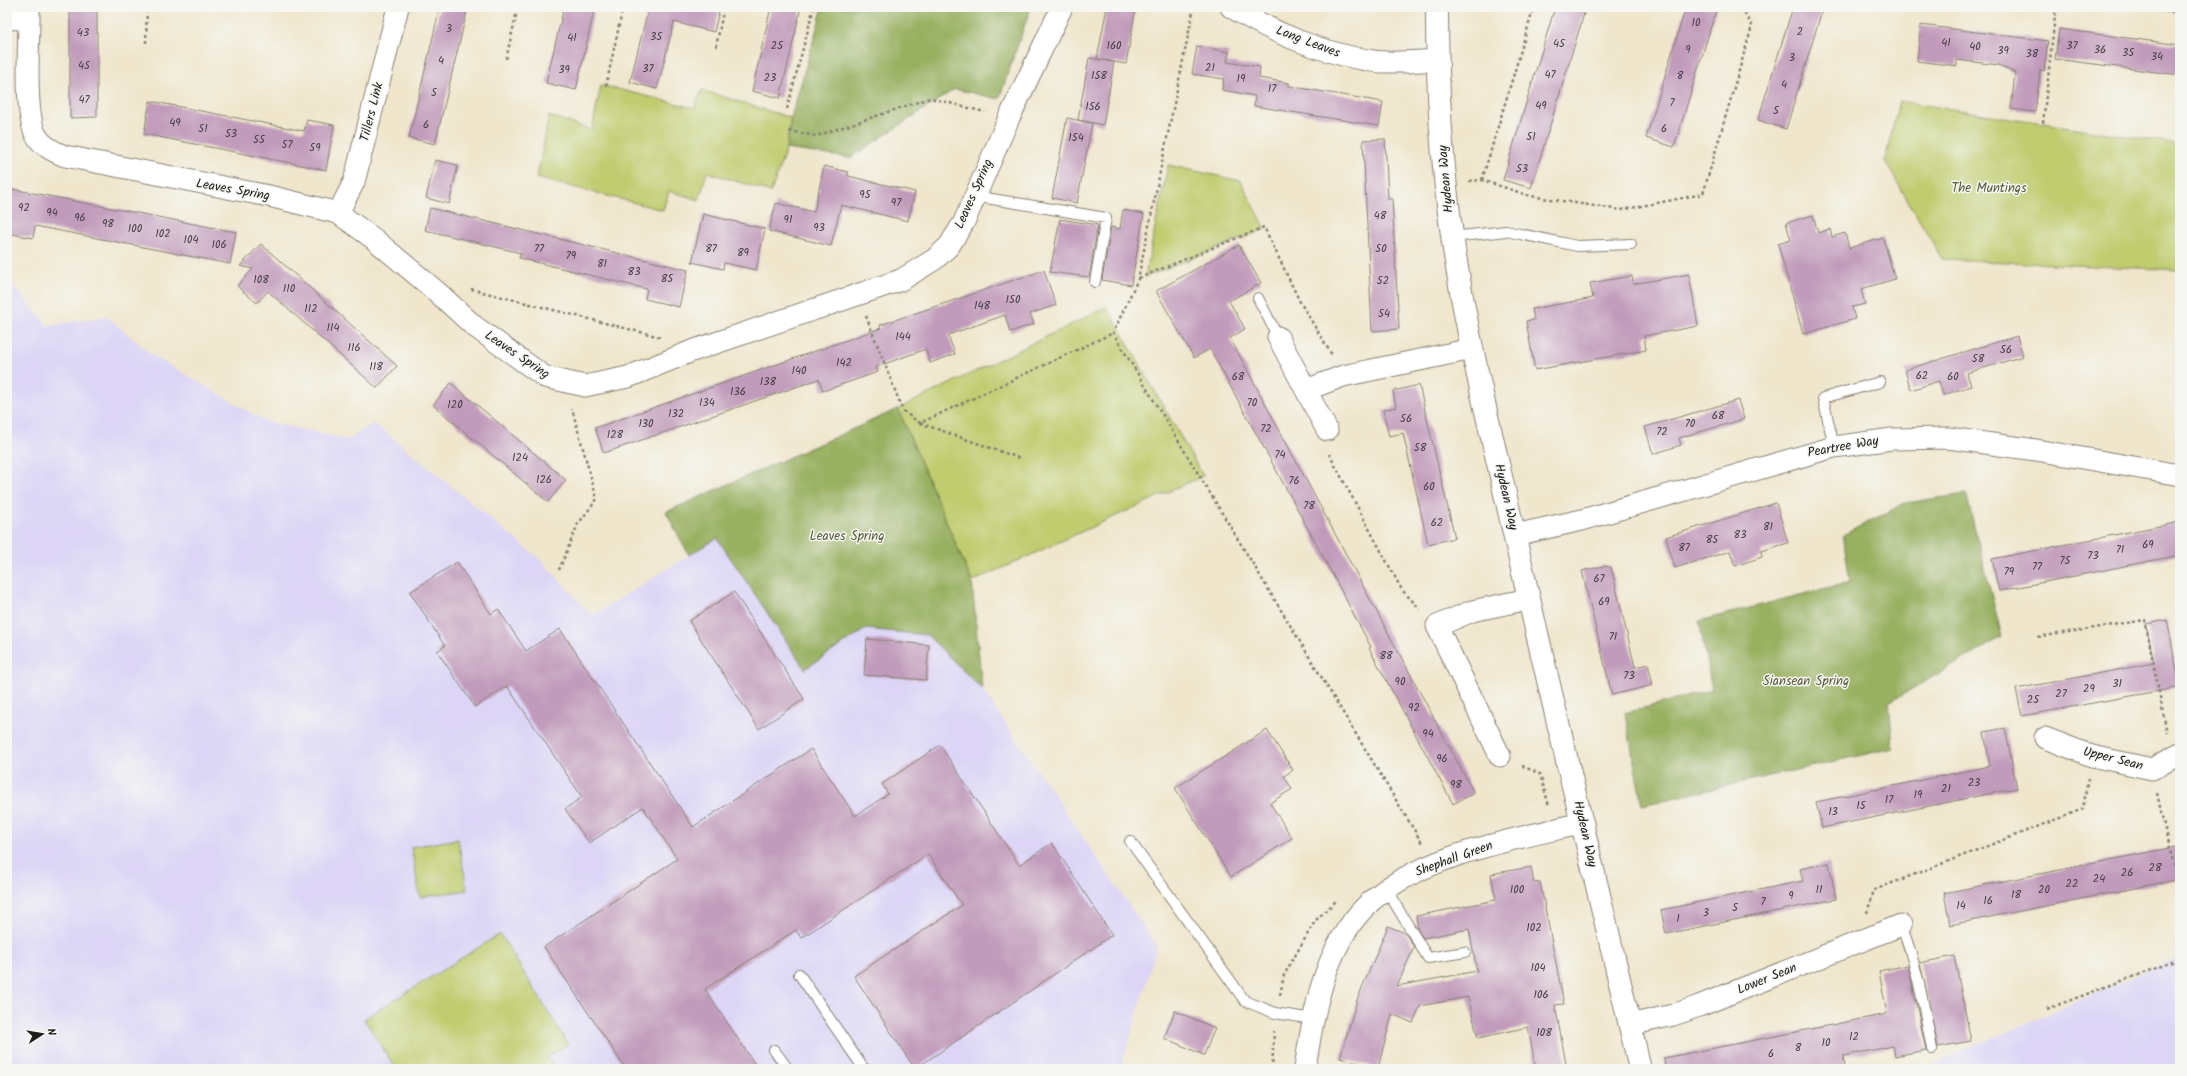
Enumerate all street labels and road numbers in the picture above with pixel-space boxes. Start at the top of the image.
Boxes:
street label: Long Leaves [1273,20,1344,64]
street label: Tillers Link [354,79,390,144]
street label: Hydean Way [1433,143,1459,214]
street label: Leaves Spring [949,156,999,232]
street label: Leaves Spring [194,173,272,207]
street label: Leaves Spring [480,325,554,385]
street label: Peartree Way [1806,430,1881,464]
street label: Hydean Way [1488,462,1524,533]
street label: Upper Sean [2081,741,2145,777]
street label: Hydean Way [1567,799,1603,870]
street label: Shephall Green [1412,835,1496,883]
street label: Lower Sean [1734,957,1800,1001]

